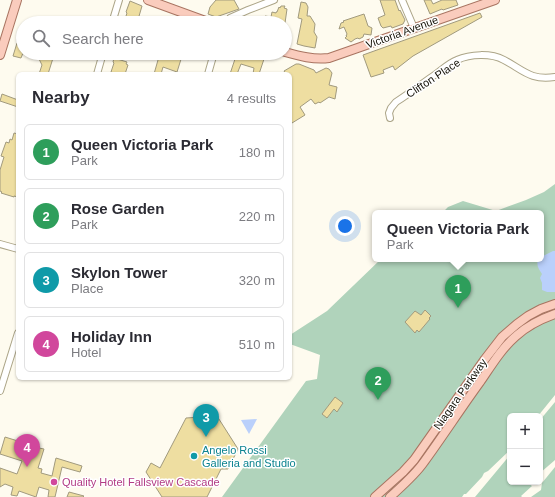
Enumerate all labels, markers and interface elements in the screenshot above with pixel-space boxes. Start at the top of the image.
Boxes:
street label: Victoria Avenue [364,13,440,51]
search box [16,16,292,60]
icon: search [30,27,52,49]
text: Search here [62,30,144,47]
street label: Clifton Place [404,56,462,100]
text: Nearby [32,88,90,107]
text: 4 results [227,91,276,106]
text: Queen Victoria Park [71,136,213,153]
text: 1 [42,145,50,160]
text: 180 m [239,145,275,160]
text: Park [71,153,98,168]
text: Rose Garden [71,200,164,217]
text: 2 [42,209,50,224]
text: 220 m [239,209,275,224]
popup [372,210,544,262]
your location [335,216,355,236]
text: Park [71,217,98,232]
text: Queen Victoria Park [387,220,529,237]
text: Park [387,237,414,252]
text: Skylon Tower [71,264,167,281]
text: 3 [42,273,50,288]
text: 320 m [239,273,275,288]
pin: 1 [445,275,471,308]
text: Place [71,281,104,296]
text: Holiday Inn [71,328,152,345]
text: 4 [42,337,50,352]
text: 510 m [239,337,275,352]
text: Hotel [71,345,101,360]
street label: Niagara Parkway [431,356,489,432]
pin: 2 [365,367,391,400]
pin: 3 [193,404,219,437]
map controls [507,413,543,485]
button: + [507,413,543,449]
pin: 4 [14,434,40,467]
place label: Angelo Rossi Galleria and Studio [202,444,296,469]
button: − [507,449,543,485]
marker: Angelo Rossi Galleria and Studio [189,451,199,461]
place label: Quality Hotel Fallsview Cascade [62,476,220,488]
marker: Quality Hotel Fallsview Cascade [49,477,59,487]

